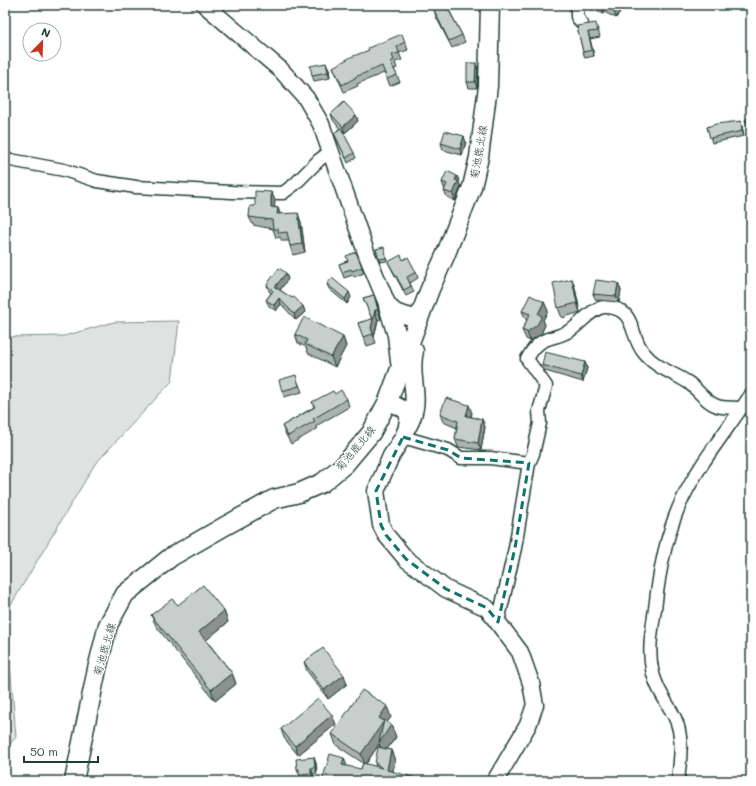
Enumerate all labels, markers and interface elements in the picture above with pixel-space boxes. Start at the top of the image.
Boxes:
north arrow [22,22,62,62]
text: N [39,24,53,41]
street label: 菊池鹿北線 [466,124,490,180]
street label: 菊池鹿北線 [332,422,378,474]
street label: 菊池鹿北線 [89,620,119,678]
scale bar [24,738,98,764]
text: 50 m [30,743,58,759]

